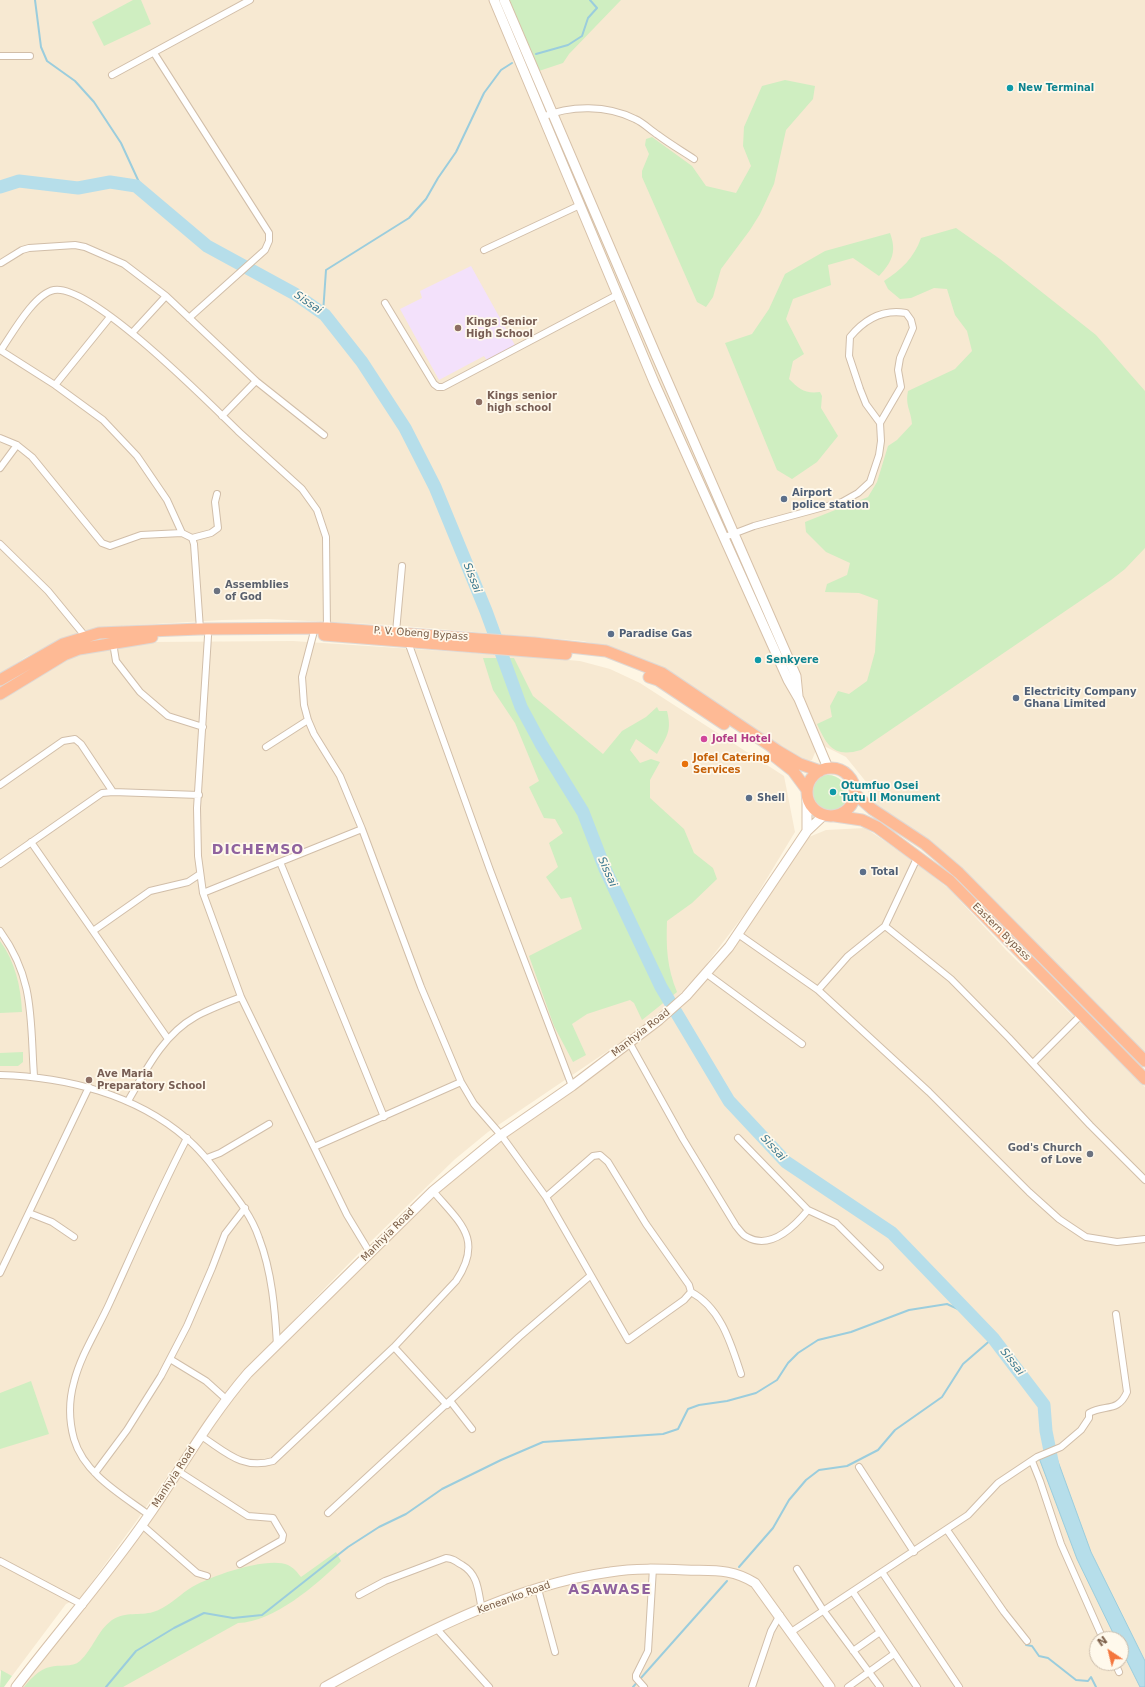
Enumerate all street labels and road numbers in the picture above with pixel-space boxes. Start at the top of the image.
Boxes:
street label: P. V. Obeng Bypass [373,625,469,643]
street label: Eastern Bypass [970,901,1032,963]
street label: Manhyia Road [610,1007,672,1059]
street label: Manhyia Road [359,1206,417,1264]
street label: Manhyia Road [150,1444,198,1510]
street label: Keneanko Road [476,1579,552,1617]

